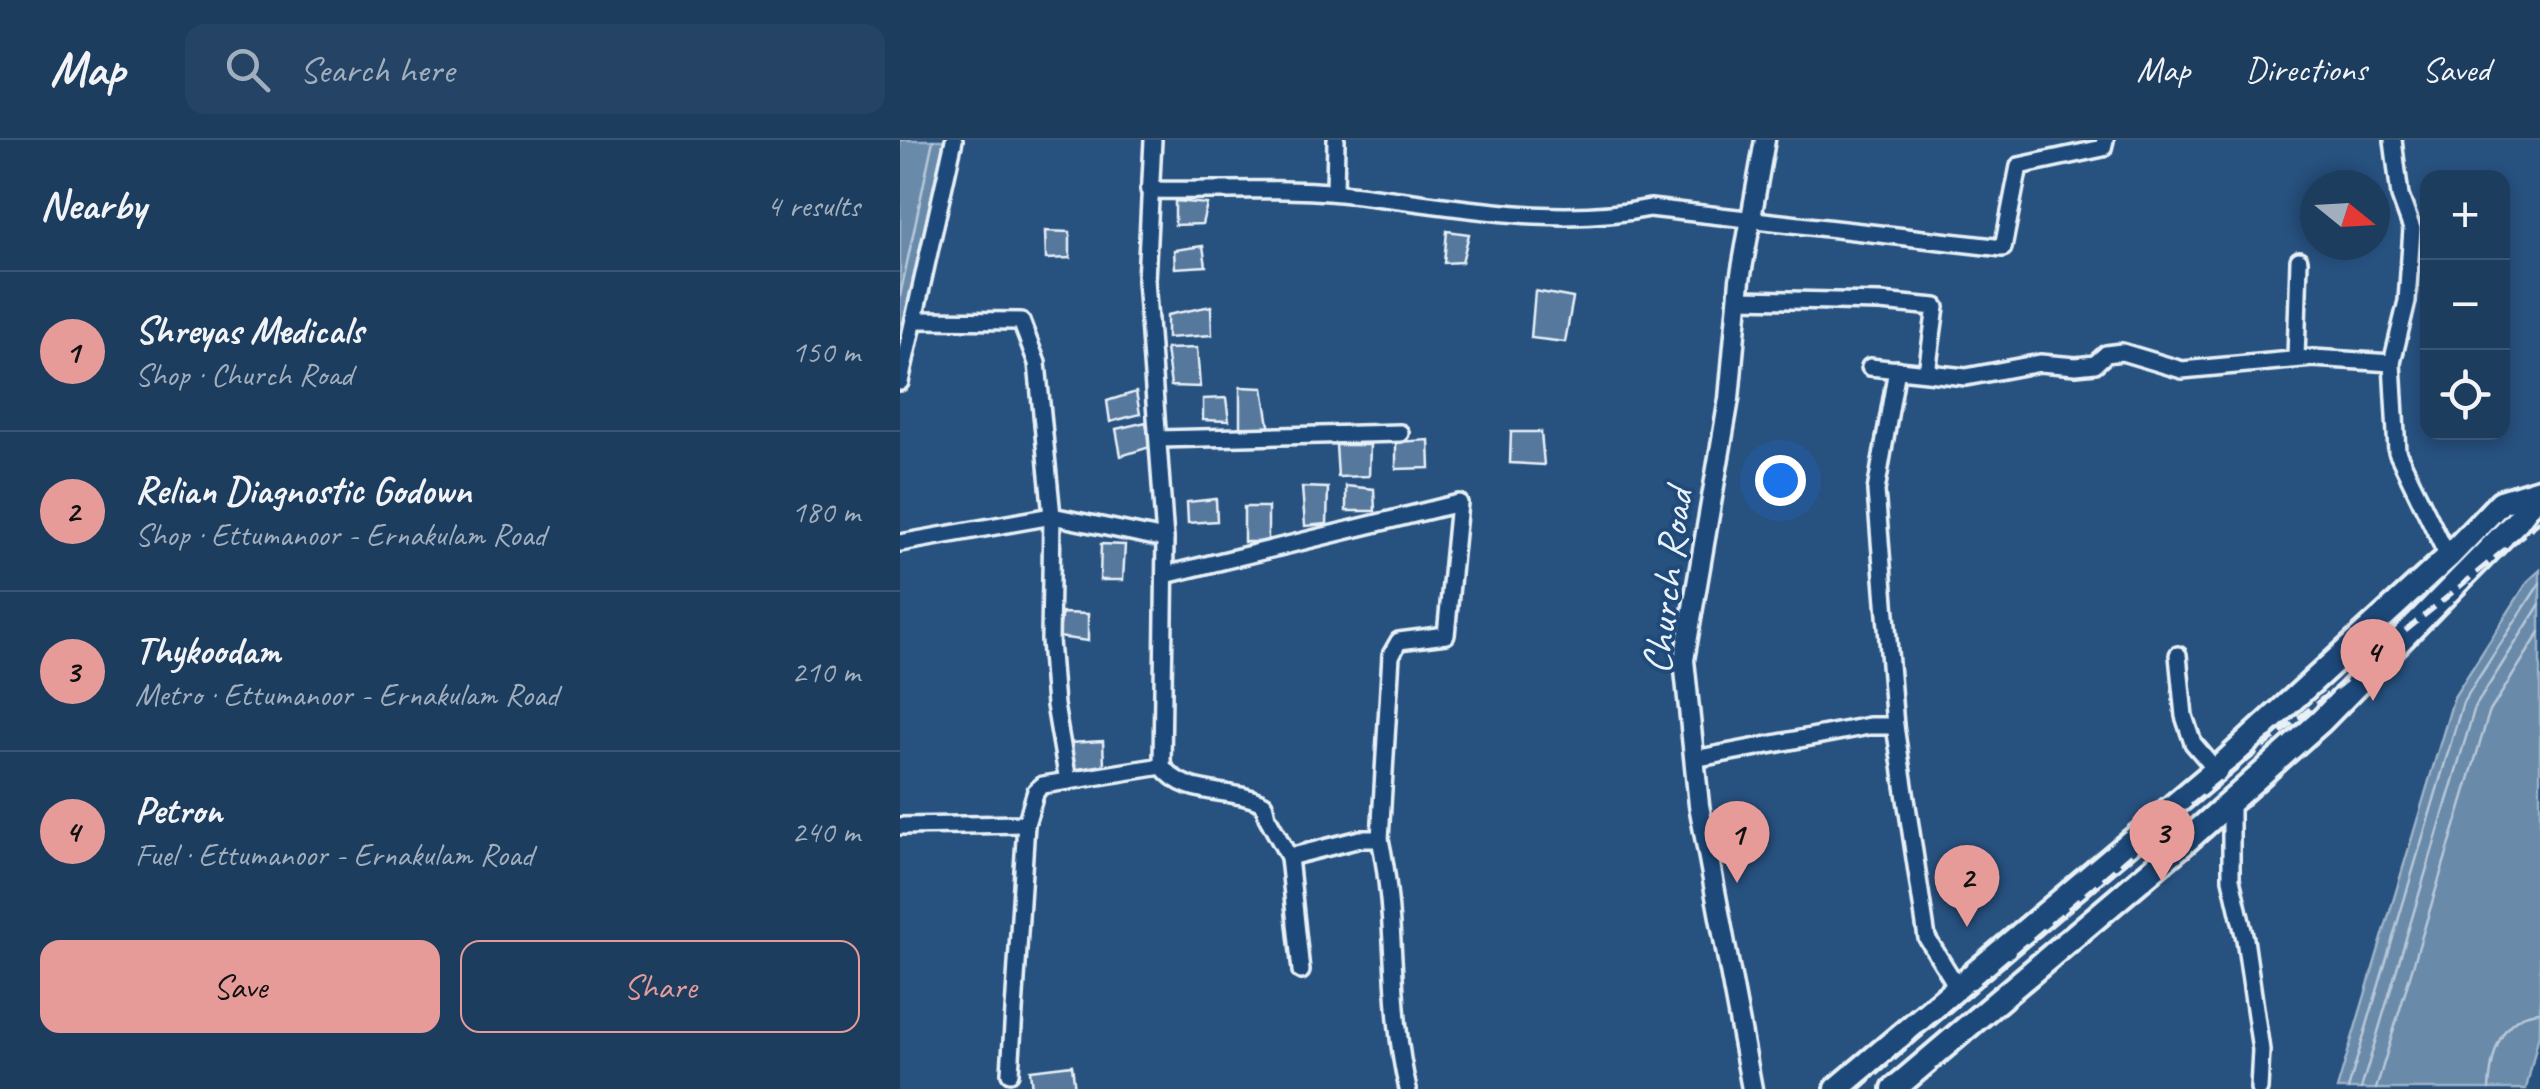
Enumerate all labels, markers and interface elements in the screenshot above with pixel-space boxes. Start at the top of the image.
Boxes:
search box [185,24,885,114]
text: Map [50,39,125,99]
icon: search [220,42,275,97]
text: Search here [300,46,454,93]
text: Map [2137,47,2190,92]
text: Directions [2245,47,2367,92]
text: Saved [2422,47,2490,92]
north arrow [2300,170,2390,260]
map controls [2420,170,2510,440]
button: + [2420,170,2510,260]
text: Nearby [40,179,146,232]
text: 4 results [766,185,860,226]
button: − [2420,260,2510,350]
text: Shreyas Medicals [135,307,363,354]
text: 1 [65,331,80,372]
text: 150 m [791,331,860,372]
button: locate [2420,350,2510,440]
text: Shop · Church Road [135,354,353,395]
your location [1755,455,1806,506]
text: Relian Diagnostic Godown [135,467,471,514]
street label: Church Road [1630,479,1706,677]
text: 2 [65,491,80,532]
text: 180 m [791,491,860,532]
text: Shop · Ettumanoor - Ernakulam Road [135,514,546,555]
pin: 4 [2340,618,2406,701]
text: Thykoodam [135,627,280,674]
text: 3 [65,651,80,692]
text: 210 m [791,651,860,692]
text: Metro · Ettumanoor - Ernakulam Road [135,674,558,715]
text: Petron [135,787,222,834]
pin: 1 [1704,800,1770,883]
pin: 3 [2130,800,2194,882]
text: 4 [65,811,80,852]
text: 240 m [791,811,860,852]
text: Fuel · Ettumanoor - Ernakulam Road [135,834,533,875]
pin: 2 [1934,844,2000,927]
button: Save [40,940,440,1033]
button: Share [460,940,860,1033]

